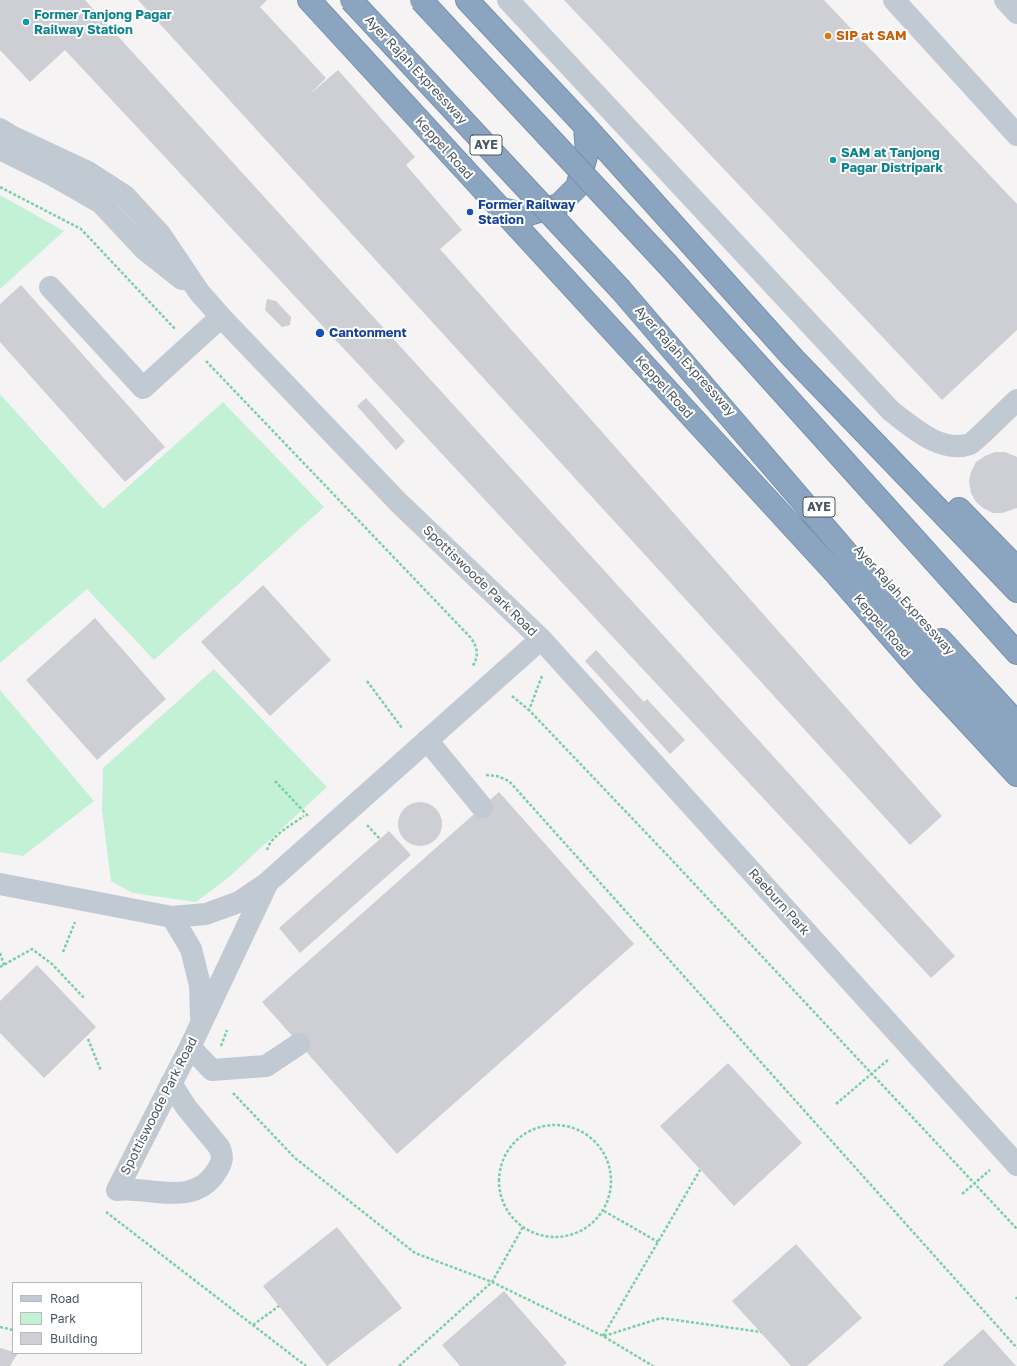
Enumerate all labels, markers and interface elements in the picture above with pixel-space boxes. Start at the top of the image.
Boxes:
place label: Former Tanjong Pagar Railway Station [34,7,172,38]
street label: Ayer Rajah Expressway [362,12,470,128]
marker: Former Tanjong Pagar Railway Station [21,17,31,27]
place label: SIP at SAM [836,28,906,44]
marker: SIP at SAM [823,31,833,41]
street label: Keppel Road [412,113,476,183]
road number: AYE [470,135,502,155]
place label: SAM at Tanjong Pagar Distripark [841,145,943,176]
marker: SAM at Tanjong Pagar Distripark [828,155,838,165]
place label: Former Railway Station [478,197,576,228]
marker: Former Railway Station [465,207,475,217]
street label: Ayer Rajah Expressway [631,303,739,419]
place label: Cantonment [329,325,407,341]
marker: Cantonment [314,327,326,339]
street label: Keppel Road [632,352,696,422]
road number: AYE [803,497,835,517]
street label: Spottiswoode Park Road [420,522,540,640]
street label: Ayer Rajah Expressway [850,542,958,658]
street label: Keppel Road [850,591,914,661]
street label: Raeburn Park [745,866,813,938]
street label: Spottiswoode Park Road [117,1034,201,1178]
legend [12,1282,142,1354]
text: Road [50,1291,79,1306]
text: Park [50,1311,76,1326]
text: Building [50,1331,98,1346]

